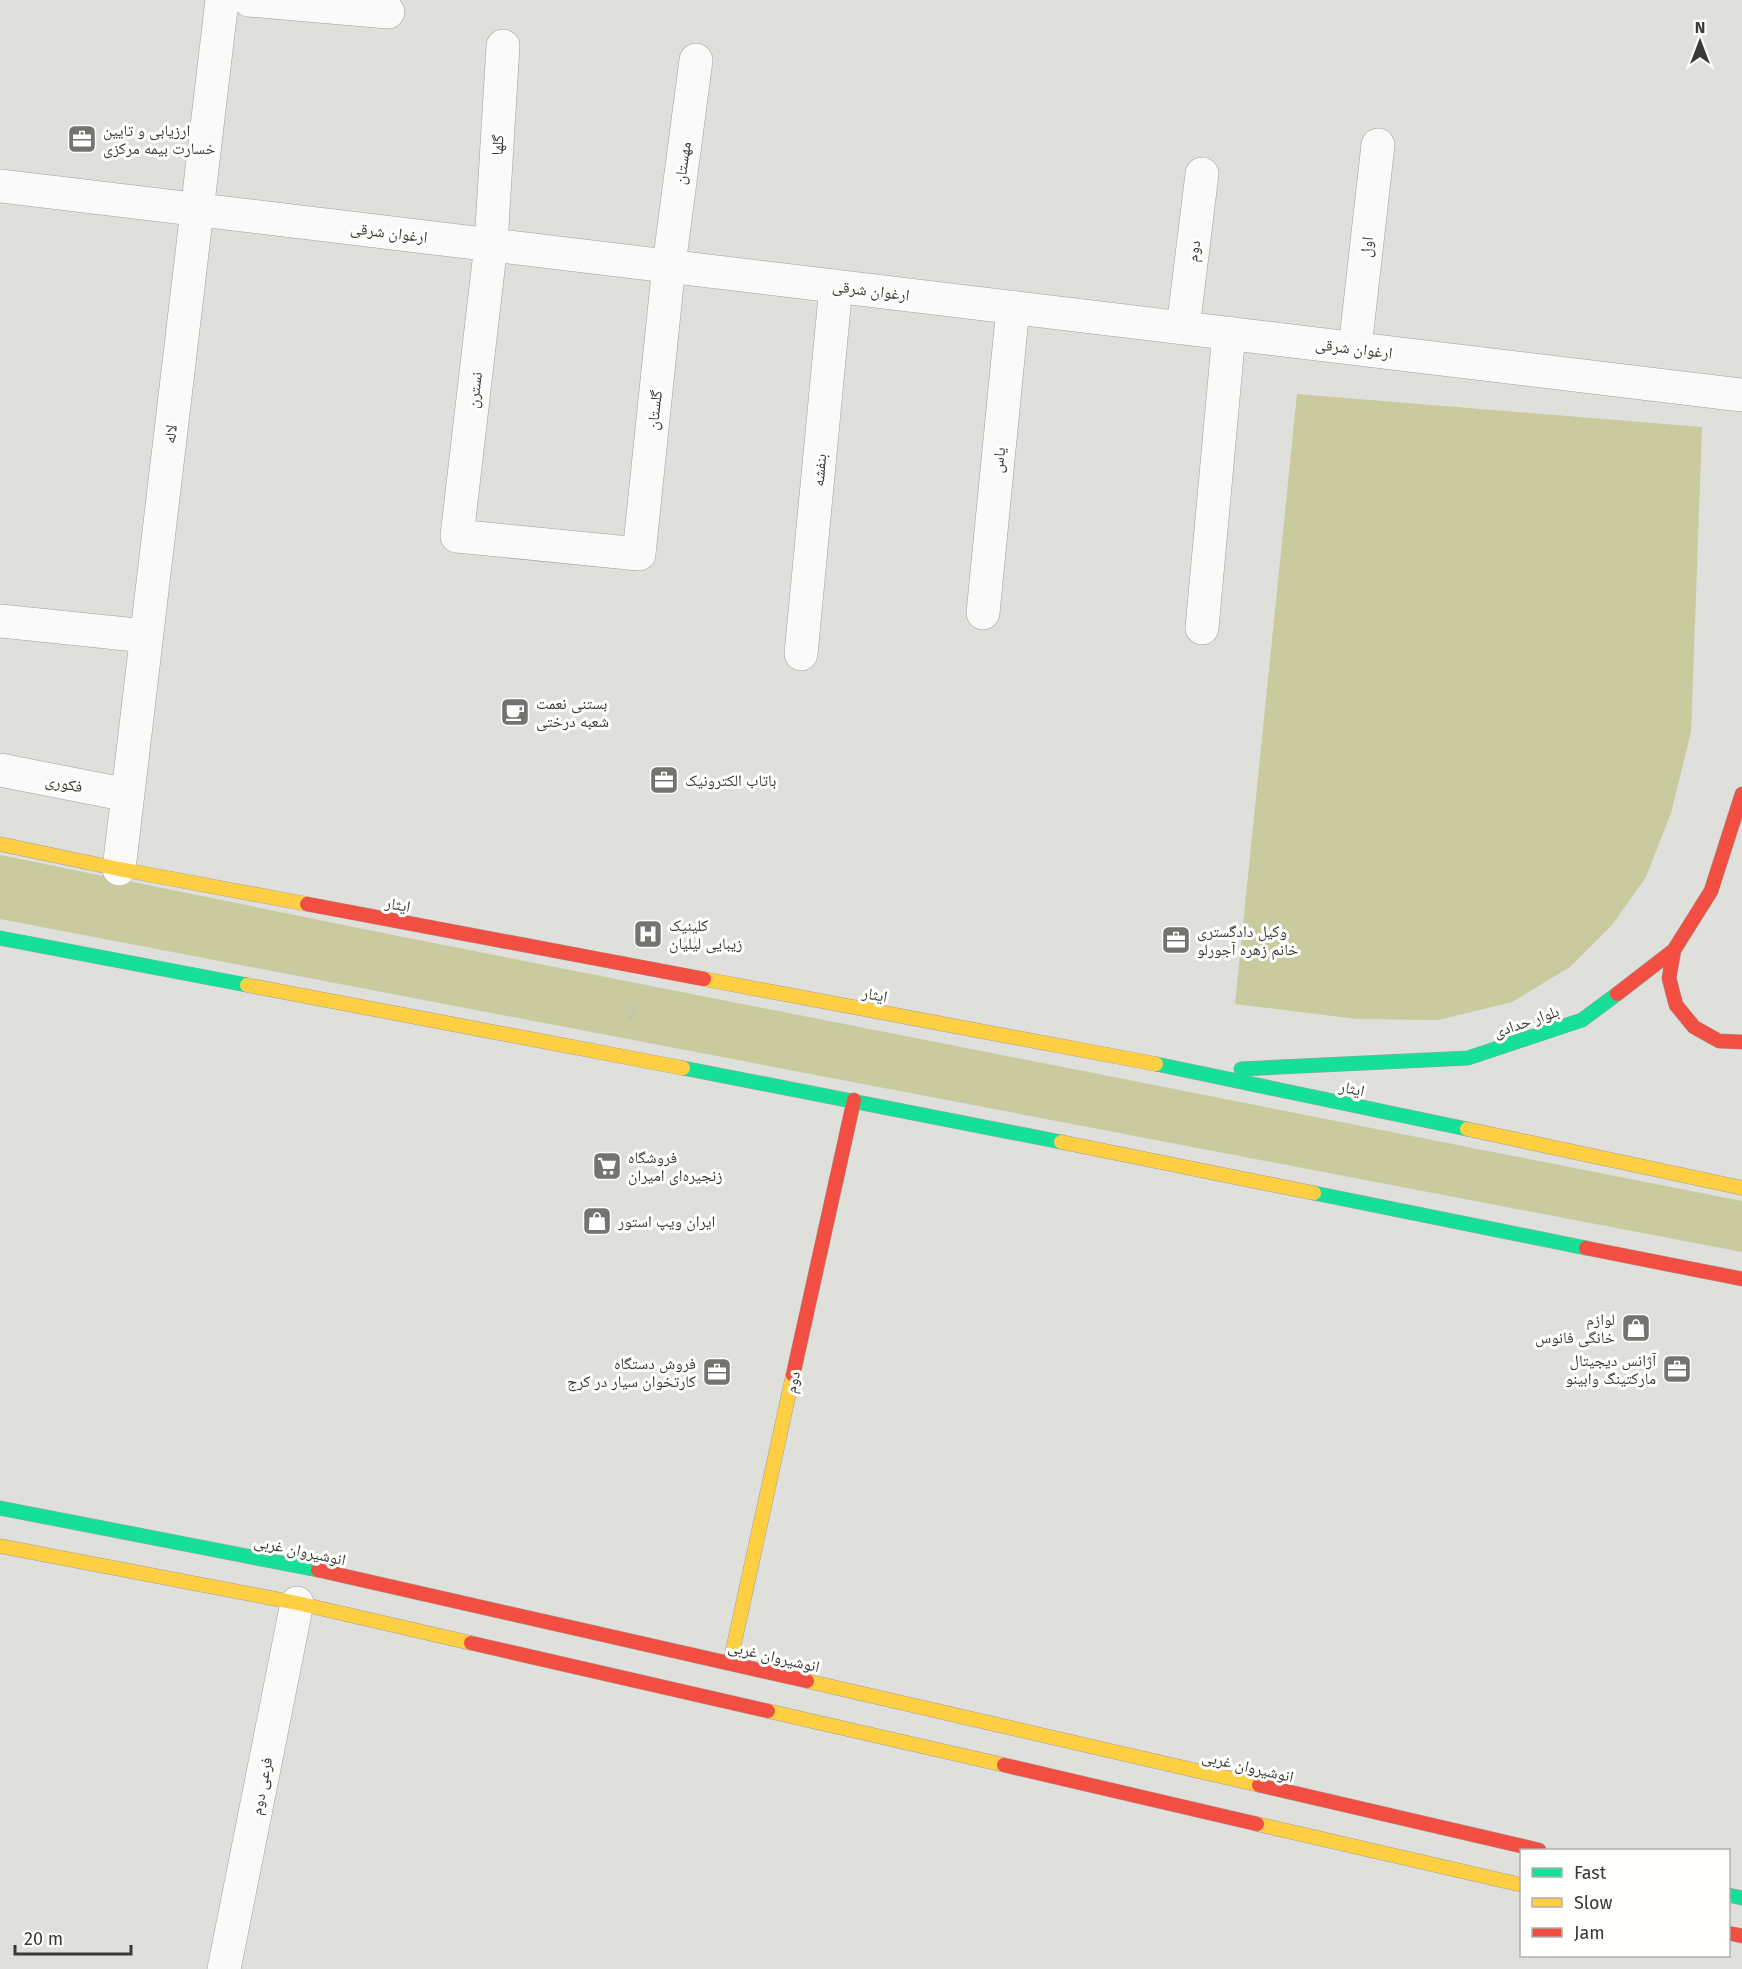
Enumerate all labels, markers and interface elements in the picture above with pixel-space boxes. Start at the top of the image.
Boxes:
north arrow [1670,12,1730,72]
text: N [1695,18,1705,37]
place label: ارزیابی و تایین خسارت بیمه مرکزی [103,121,216,159]
office icon: ارزیابی و تایین خسارت بیمه مرکزی [66,123,98,155]
street label: گلها [487,134,508,156]
street label: مهستان [670,140,696,186]
street label: ارغوان شرقی [349,218,429,248]
street label: اول [1356,236,1378,259]
street label: دوم [1183,239,1205,263]
street label: ارغوان شرقی [831,276,911,306]
street label: ارغوان شرقی [1314,334,1394,364]
street label: نسترن [463,371,487,410]
street label: گلستان [643,389,667,431]
street label: لاله [160,424,181,445]
street label: یاس [988,446,1010,474]
street label: بنفشه [809,453,830,487]
place label: بستنی نعمت شعبه درختی [536,694,609,732]
cafe icon: بستنی نعمت شعبه درختی [499,696,531,728]
office icon: باتاب الکترونیک [648,764,680,796]
street label: فکوری [43,771,84,797]
place label: باتاب الکترونیک [685,771,776,790]
street label: ایثار [383,893,412,916]
place label: کلینیک زیبایی لیلیان [669,916,742,954]
hospital icon: کلینیک زیبایی لیلیان [632,918,664,950]
place label: وکیل دادگستری خانم زهره آجورلو [1197,922,1298,960]
office icon: وکیل دادگستری خانم زهره آجورلو [1160,924,1192,956]
street label: ایثار [860,983,889,1006]
street label: بلوار حدادی [1491,1001,1562,1042]
street label: ایثار [1337,1076,1366,1100]
place label: فروشگاه زنجیره‌ای امیران [628,1148,722,1186]
supermarket icon: فروشگاه زنجیره‌ای امیران [591,1150,623,1182]
shop icon: ایران ویپ استور [581,1205,613,1237]
place label: ایران ویپ استور [617,1212,715,1232]
place label: لوازم خانگی فانوس [1535,1310,1615,1348]
shop icon: لوازم خانگی فانوس [1620,1312,1652,1344]
place label: آژانس دیجیتال مارکتینگ وابینو [1565,1351,1657,1388]
office icon: آژانس دیجیتال مارکتینگ وابینو [1661,1353,1693,1385]
place label: فروش دستگاه کارتخوان سیار در کرج [567,1354,696,1392]
office icon: فروش دستگاه کارتخوان سیار در کرج [701,1356,733,1388]
street label: دوم [781,1369,805,1395]
street label: انوشیروان غربی [252,1531,348,1570]
street label: انوشیروان غربی [726,1637,821,1677]
street label: انوشیروان غربی [1200,1747,1295,1787]
street label: فرعی دوم [247,1756,277,1817]
legend [1520,1849,1730,1957]
text: Fast [1574,1862,1607,1884]
text: Slow [1574,1892,1613,1914]
scale bar [15,1918,130,1956]
text: Jam [1574,1922,1605,1944]
text: 20 m [24,1928,63,1950]

